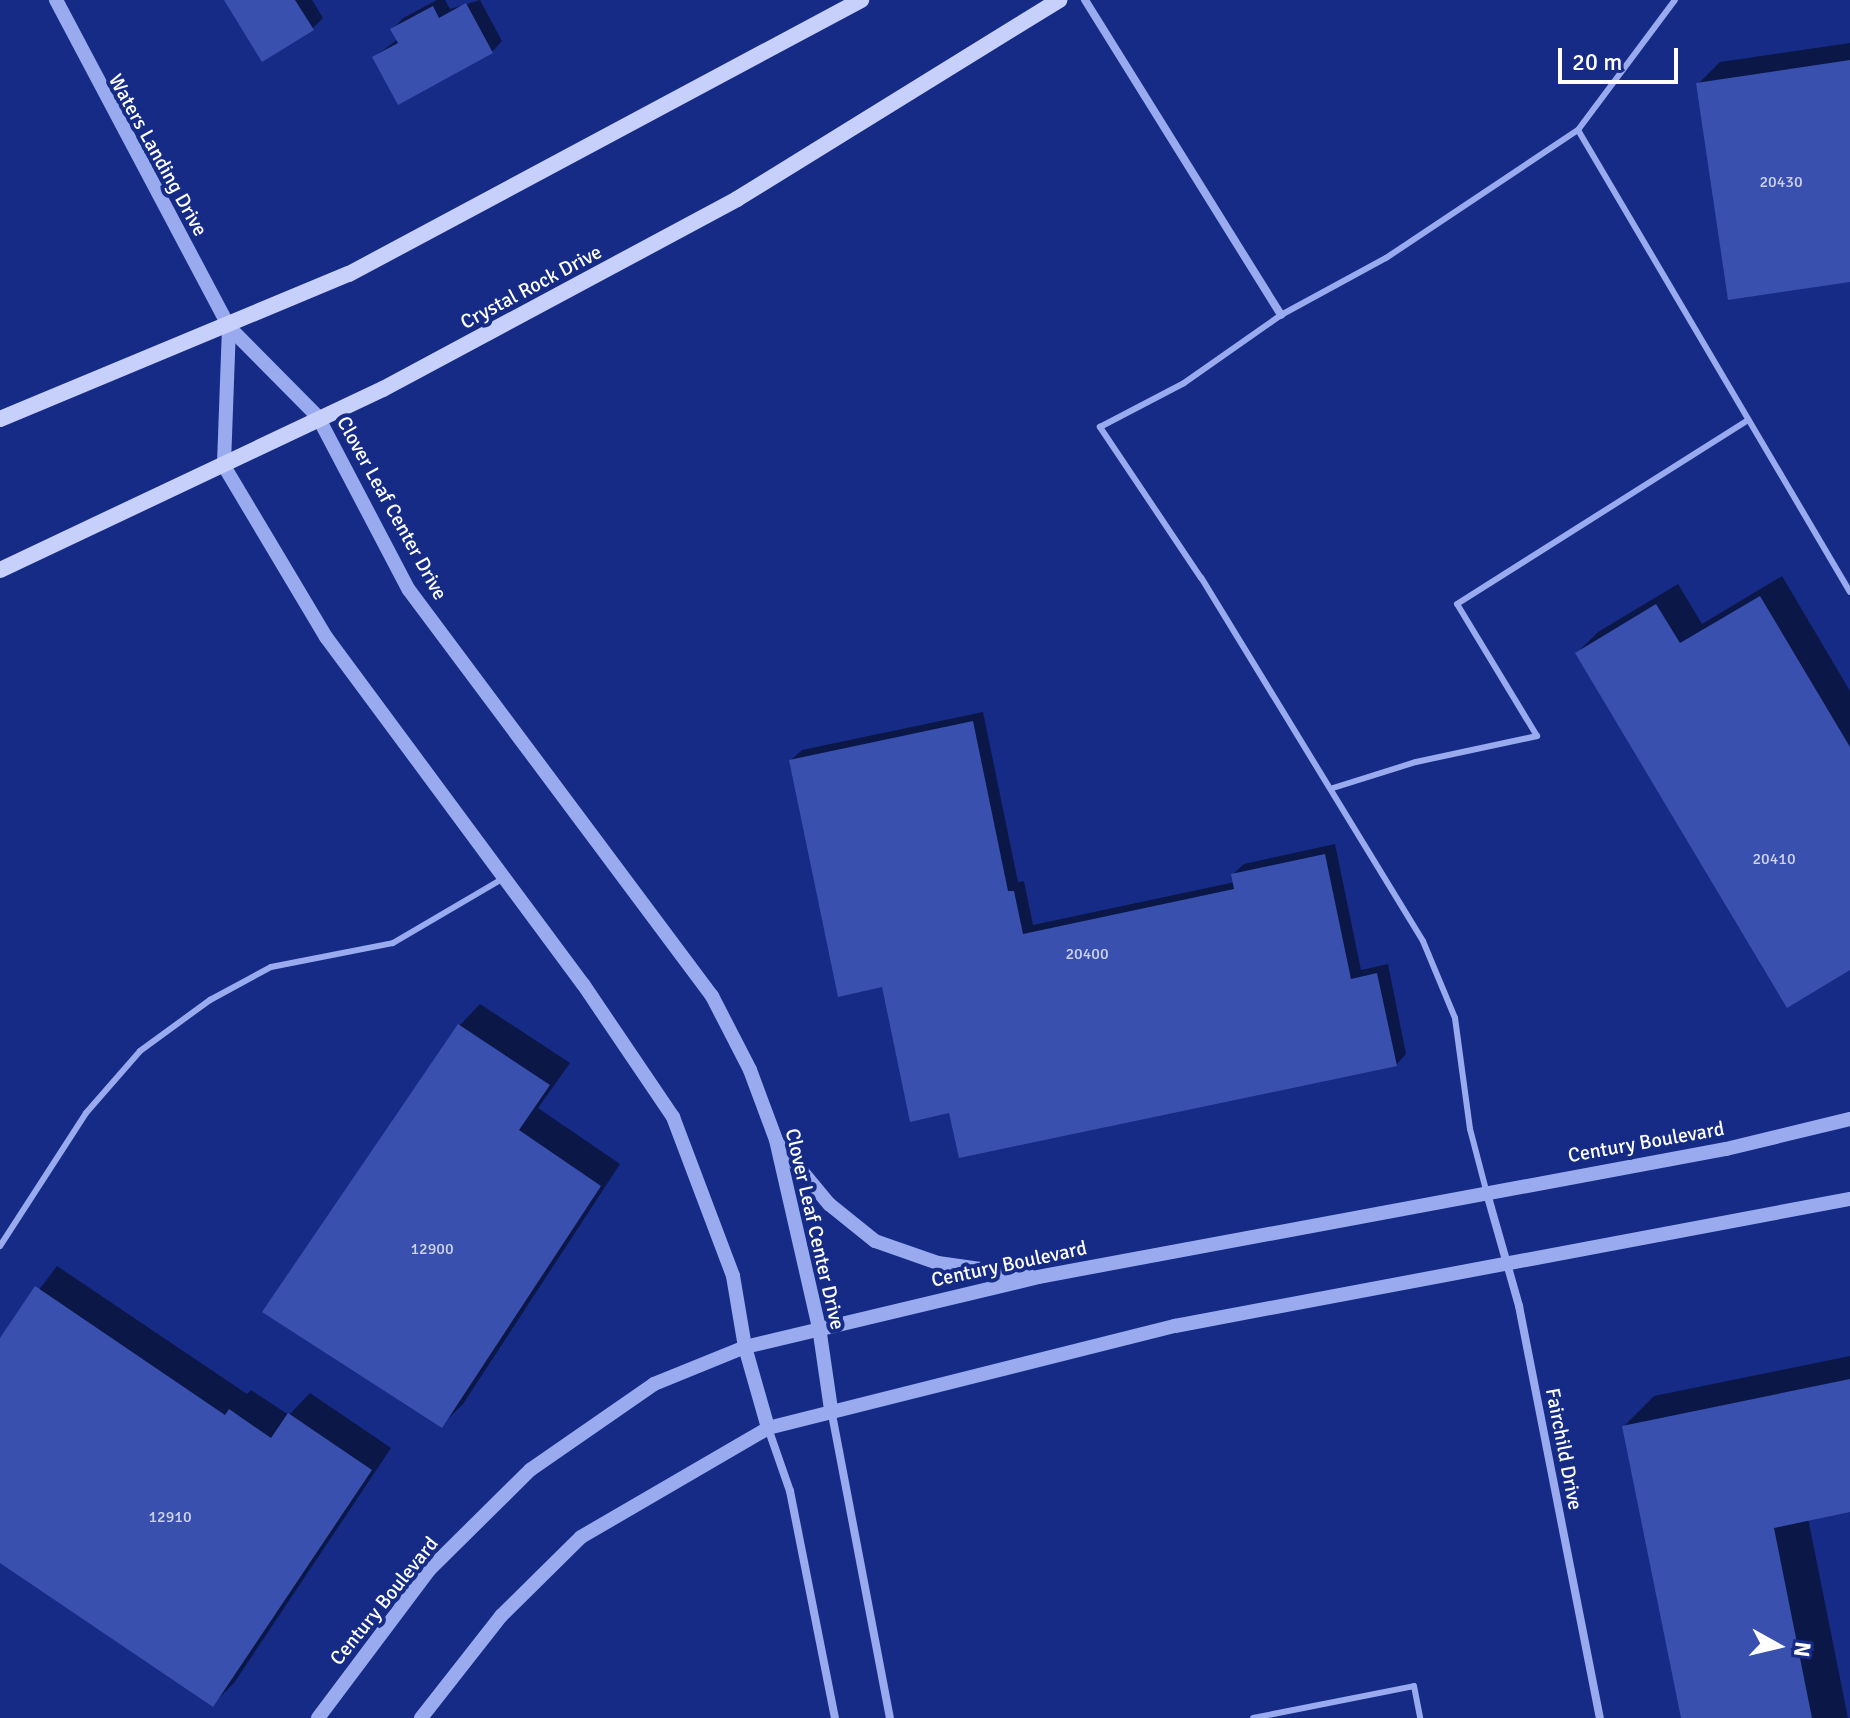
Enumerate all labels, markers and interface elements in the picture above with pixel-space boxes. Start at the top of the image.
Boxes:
scale bar [1562,32,1682,82]
text: 20 m [1572,47,1622,77]
street label: Waters Landing Drive [104,70,212,240]
house number: 20430 [1759,172,1803,192]
street label: Crystal Rock Drive [456,240,606,334]
street label: Clover Leaf Center Drive [332,412,452,604]
house number: 20410 [1752,849,1796,869]
house number: 20400 [1065,944,1109,964]
street label: Century Boulevard [1566,1116,1726,1168]
street label: Clover Leaf Center Drive [780,1126,850,1332]
street label: Century Boulevard [929,1236,1089,1292]
house number: 12900 [410,1239,454,1259]
street label: Fairchild Drive [1540,1386,1588,1512]
house number: 12910 [148,1507,192,1527]
street label: Century Boulevard [325,1532,443,1670]
north arrow [1738,1606,1818,1686]
text: N [1788,1640,1817,1659]

